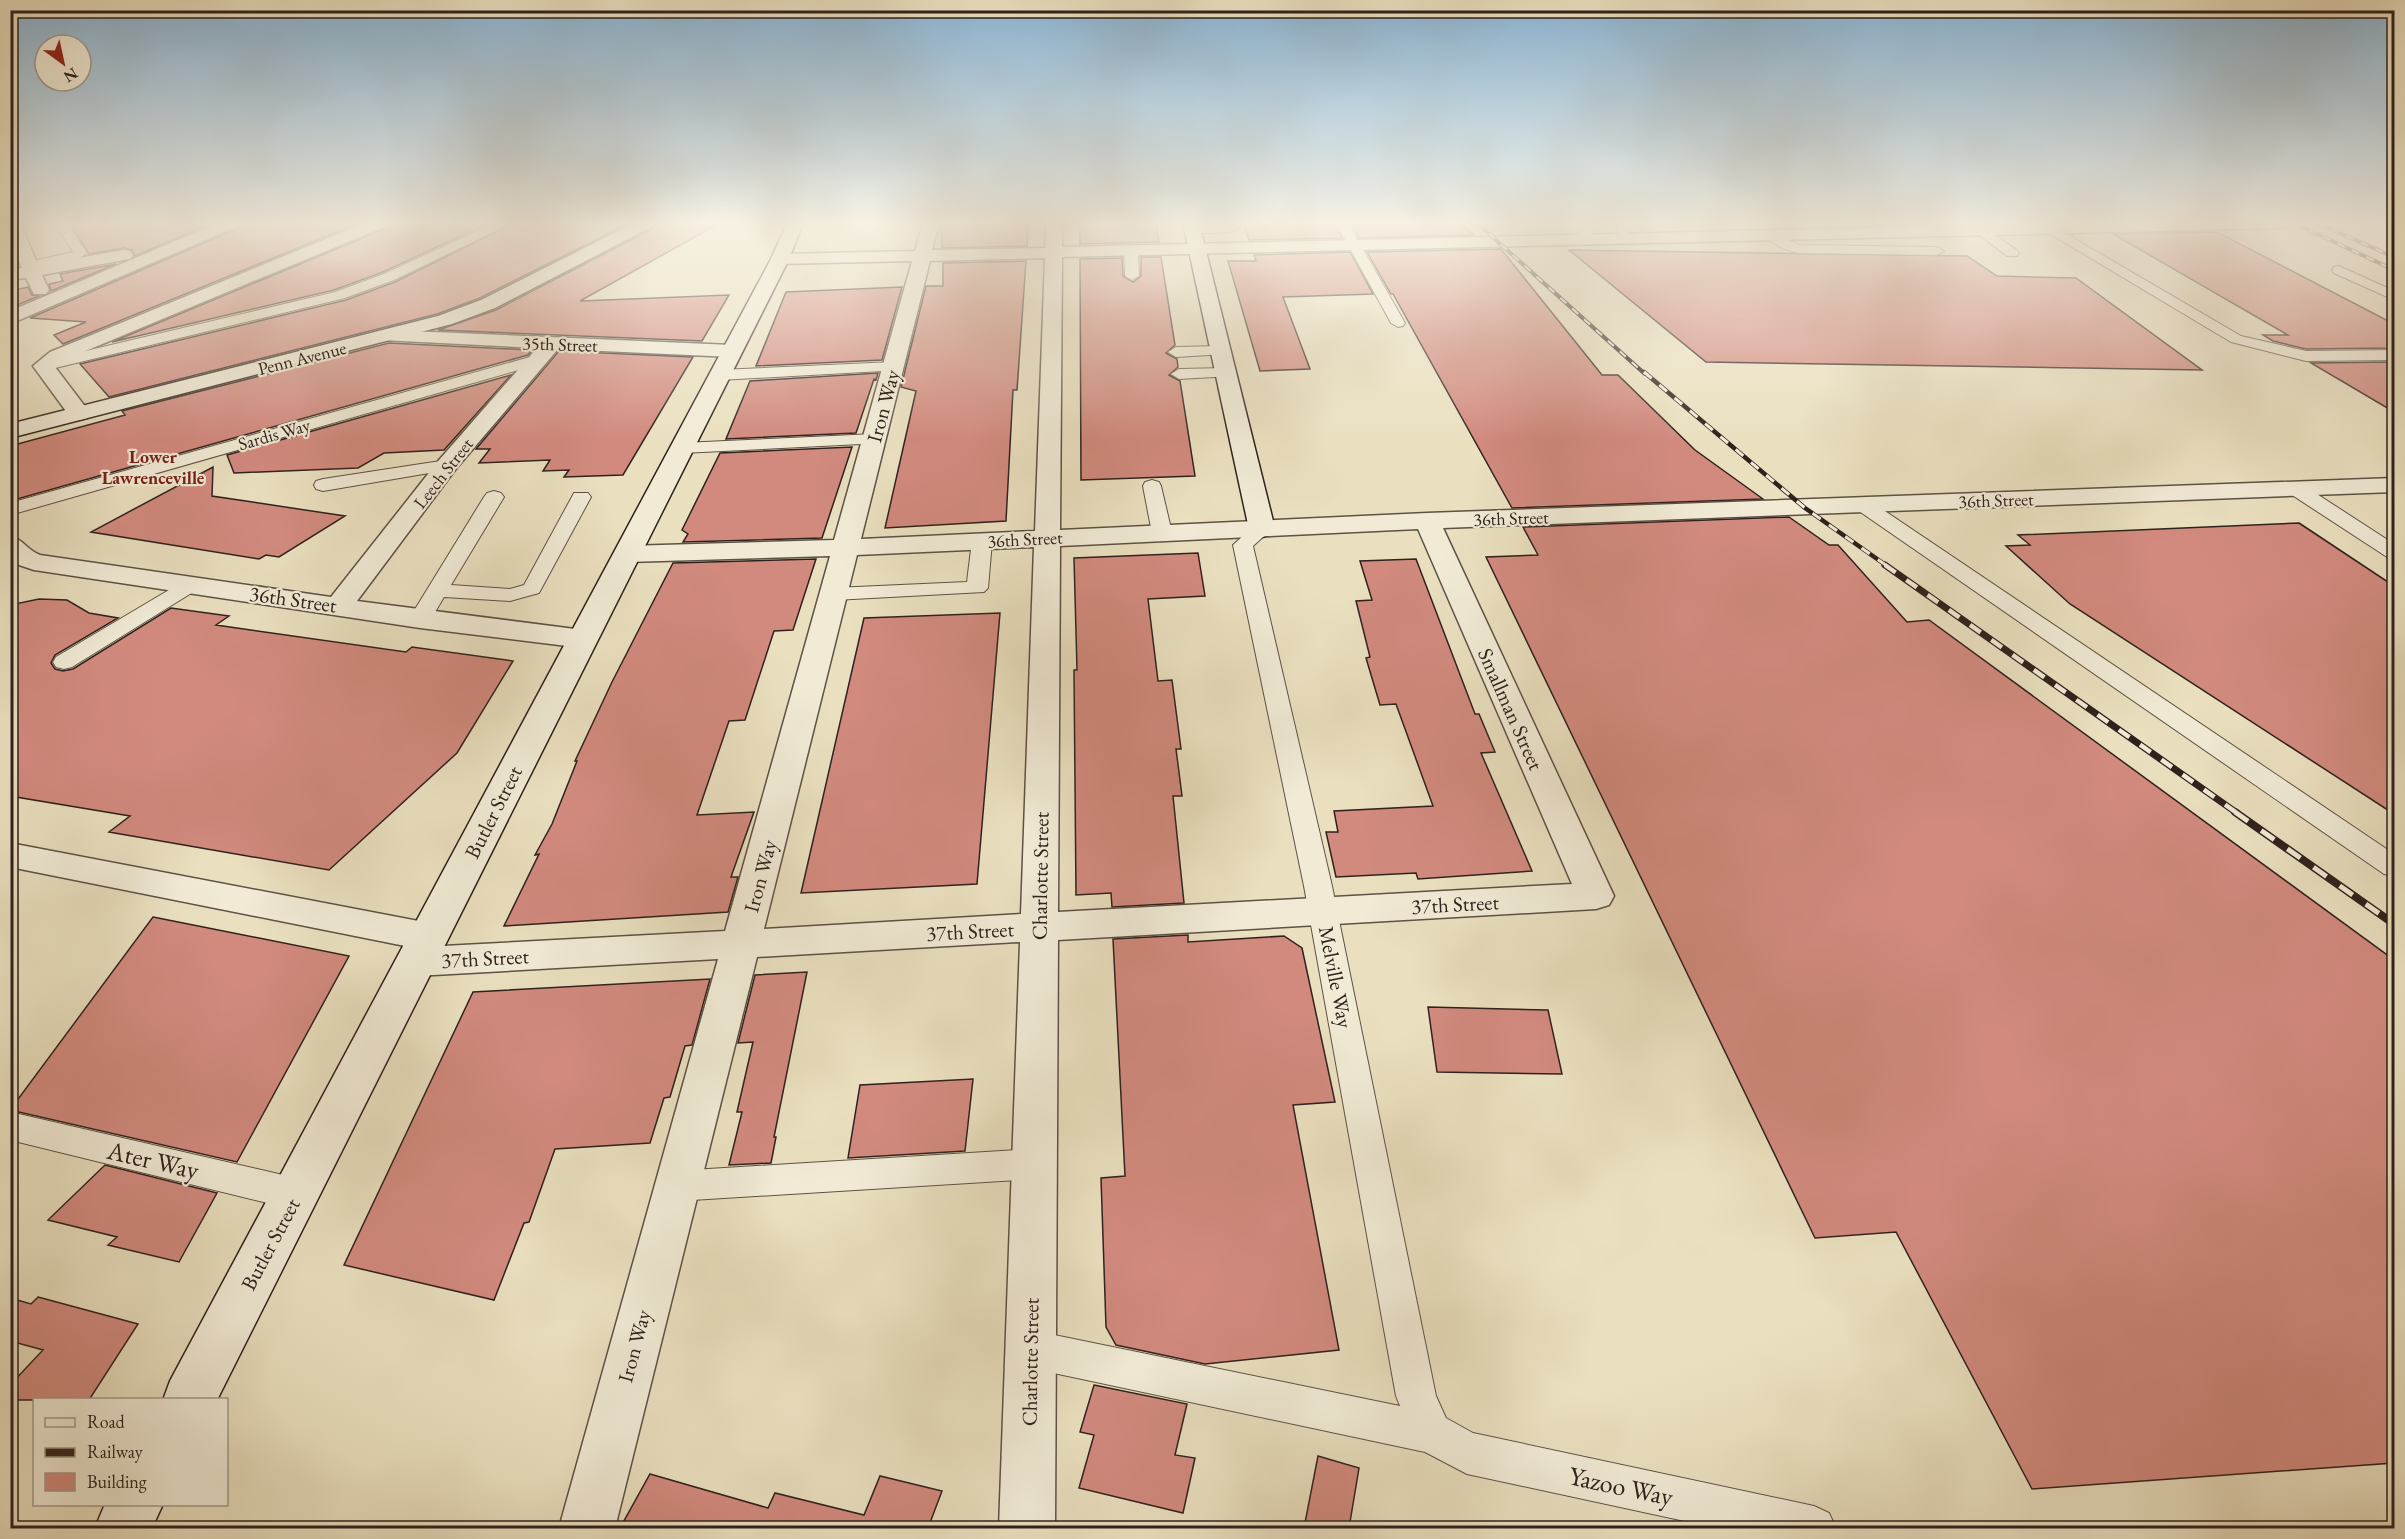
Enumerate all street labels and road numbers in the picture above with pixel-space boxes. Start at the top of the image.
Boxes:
street label: 35th Street [522,331,598,357]
street label: Penn Avenue [255,336,349,380]
street label: Iron Way [860,366,906,445]
street label: Sardis Way [235,413,313,455]
street label: Leech Street [408,433,478,513]
street label: 36th Street [1958,487,2034,513]
street label: 36th Street [1473,505,1549,531]
street label: 36th Street [987,526,1064,552]
street label: 36th Street [248,580,339,619]
street label: Smallman Street [1472,644,1550,775]
street label: Butler Street [458,761,528,863]
street label: Charlotte Street [1025,811,1055,940]
street label: Iron Way [737,836,783,915]
street label: 37th Street [1410,888,1500,920]
street label: 37th Street [925,915,1015,947]
street label: Melville Way [1313,924,1359,1031]
street label: 37th Street [440,942,530,974]
street label: Ater Way [103,1133,203,1187]
street label: Butler Street [234,1193,306,1295]
street label: Charlotte Street [1015,1297,1045,1426]
street label: Iron Way [611,1306,657,1385]
street label: Yazoo Way [1566,1458,1677,1514]

